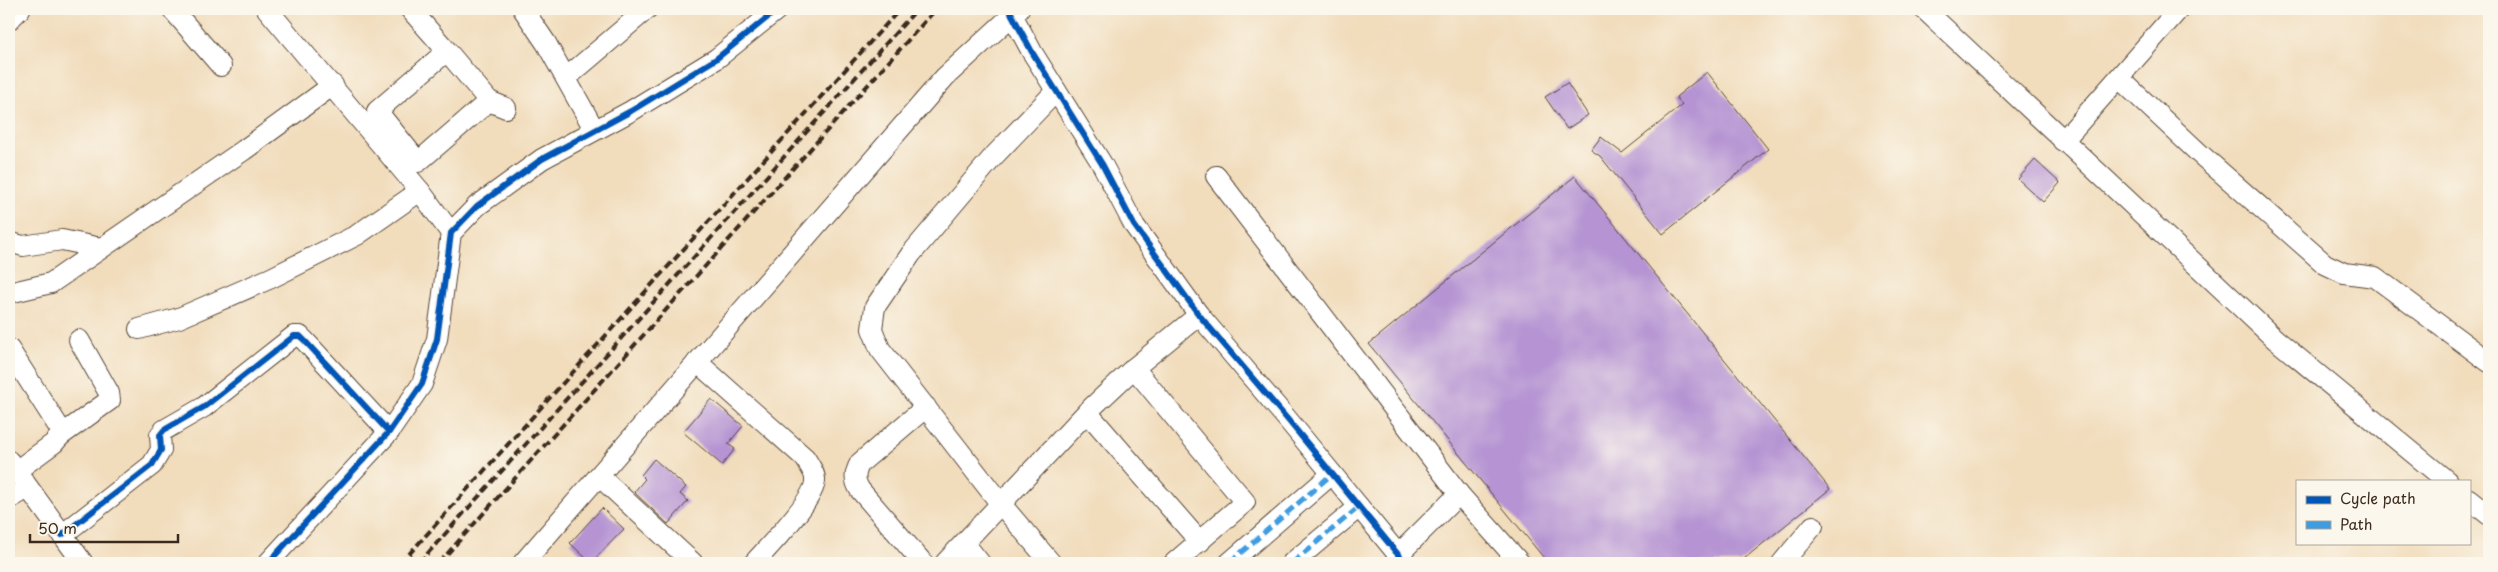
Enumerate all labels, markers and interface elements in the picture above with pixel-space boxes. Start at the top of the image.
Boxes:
legend [2296,480,2470,544]
text: Cycle path [2340,486,2416,509]
scale bar [30,512,178,544]
text: Path [2340,512,2372,535]
text: 50 m [38,516,77,539]

